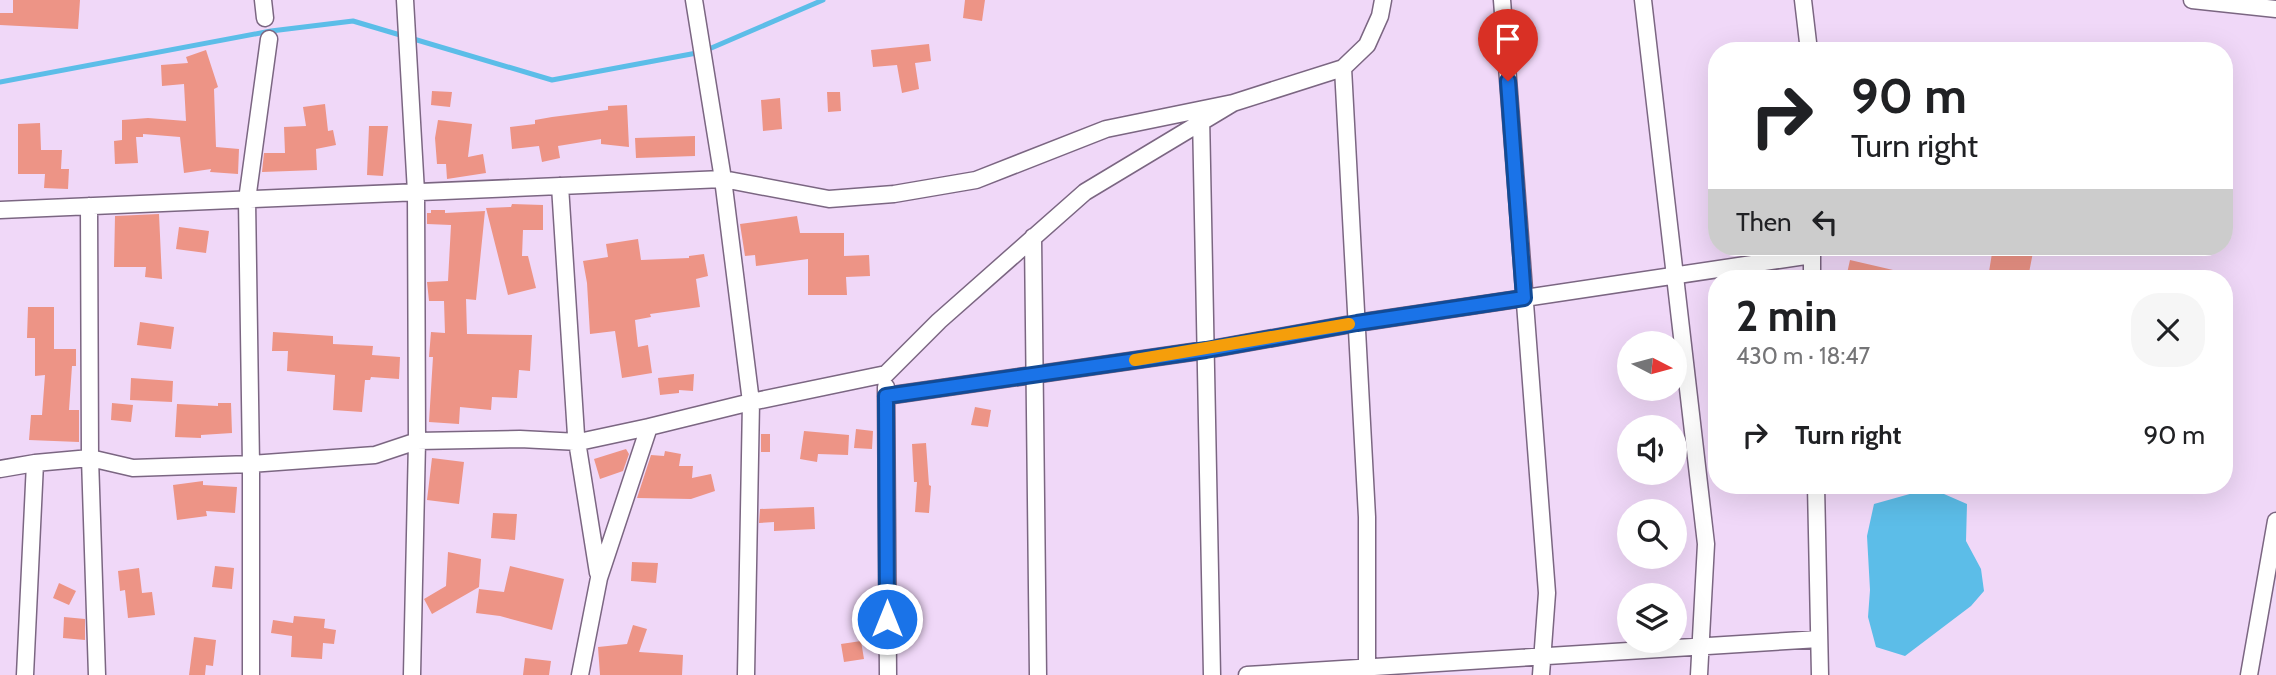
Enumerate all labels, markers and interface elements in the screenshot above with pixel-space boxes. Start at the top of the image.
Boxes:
pin [1478,9,1538,81]
icon: arrive [1489,20,1527,58]
text: 90 m [1851,66,1967,125]
icon: right [1736,70,1827,161]
text: Turn right [1851,126,1978,165]
icon: left [1806,203,1844,241]
text: Then [1736,206,1792,238]
text: 2 min [1736,290,1837,342]
button: close [2131,293,2205,367]
north arrow [1617,331,1687,401]
map controls [1617,331,1687,653]
text: 430 m · 18:47 [1736,342,1870,370]
button: sound [1617,415,1687,485]
icon: right [1736,416,1774,454]
text: Turn right [1795,419,1901,451]
text: 90 m [2143,419,2205,451]
button: search [1617,499,1687,569]
position arrow [850,582,924,656]
button: layers [1617,583,1687,653]

